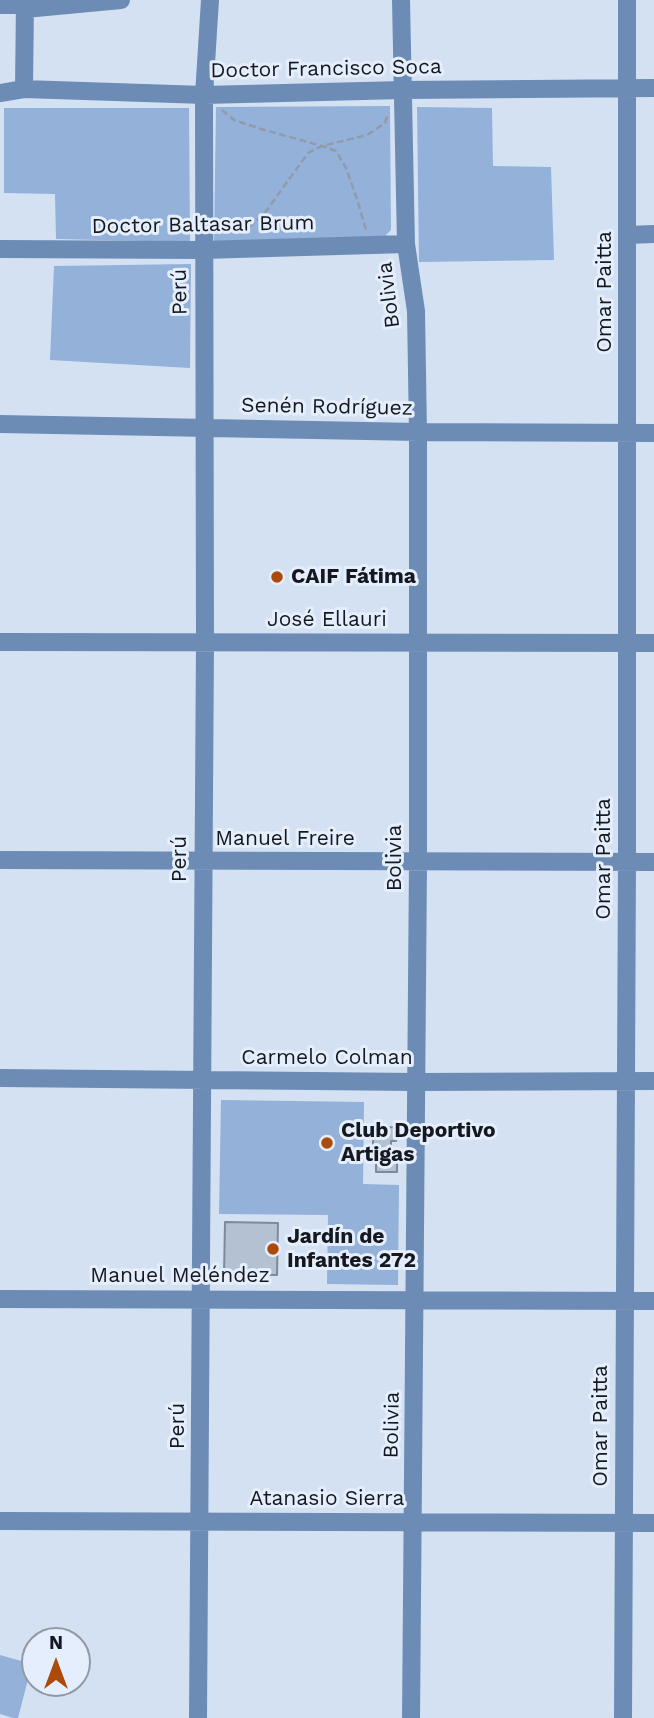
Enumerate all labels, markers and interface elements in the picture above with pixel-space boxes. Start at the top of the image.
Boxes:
street label: Doctor Francisco Soca [210,54,442,84]
street label: Doctor Baltasar Brum [91,210,315,240]
street label: Omar Paitta [592,231,618,353]
street label: Bolivia [372,260,406,330]
street label: Perú [167,269,193,315]
street label: Senén Rodríguez [241,393,413,421]
place label: CAIF Fátima [291,564,416,590]
marker: CAIF Fátima [269,569,285,585]
street label: José Ellauri [267,607,387,633]
street label: Omar Paitta [591,798,617,920]
street label: Bolivia [382,825,408,891]
street label: Manuel Freire [215,826,355,852]
street label: Perú [167,836,193,882]
street label: Carmelo Colman [241,1045,413,1071]
place label: Club Deportivo Artigas [341,1118,496,1168]
marker: Club Deportivo Artigas [319,1135,335,1151]
place label: Jardín de Infantes 272 [287,1224,416,1274]
marker: Jardín de Infantes 272 [265,1241,281,1257]
street label: Manuel Meléndez [90,1263,270,1289]
street label: Omar Paitta [588,1365,614,1487]
street label: Bolivia [379,1391,405,1459]
street label: Perú [165,1403,191,1449]
street label: Atanasio Sierra [250,1486,404,1512]
north arrow [21,1627,91,1697]
text: N [49,1631,63,1654]

